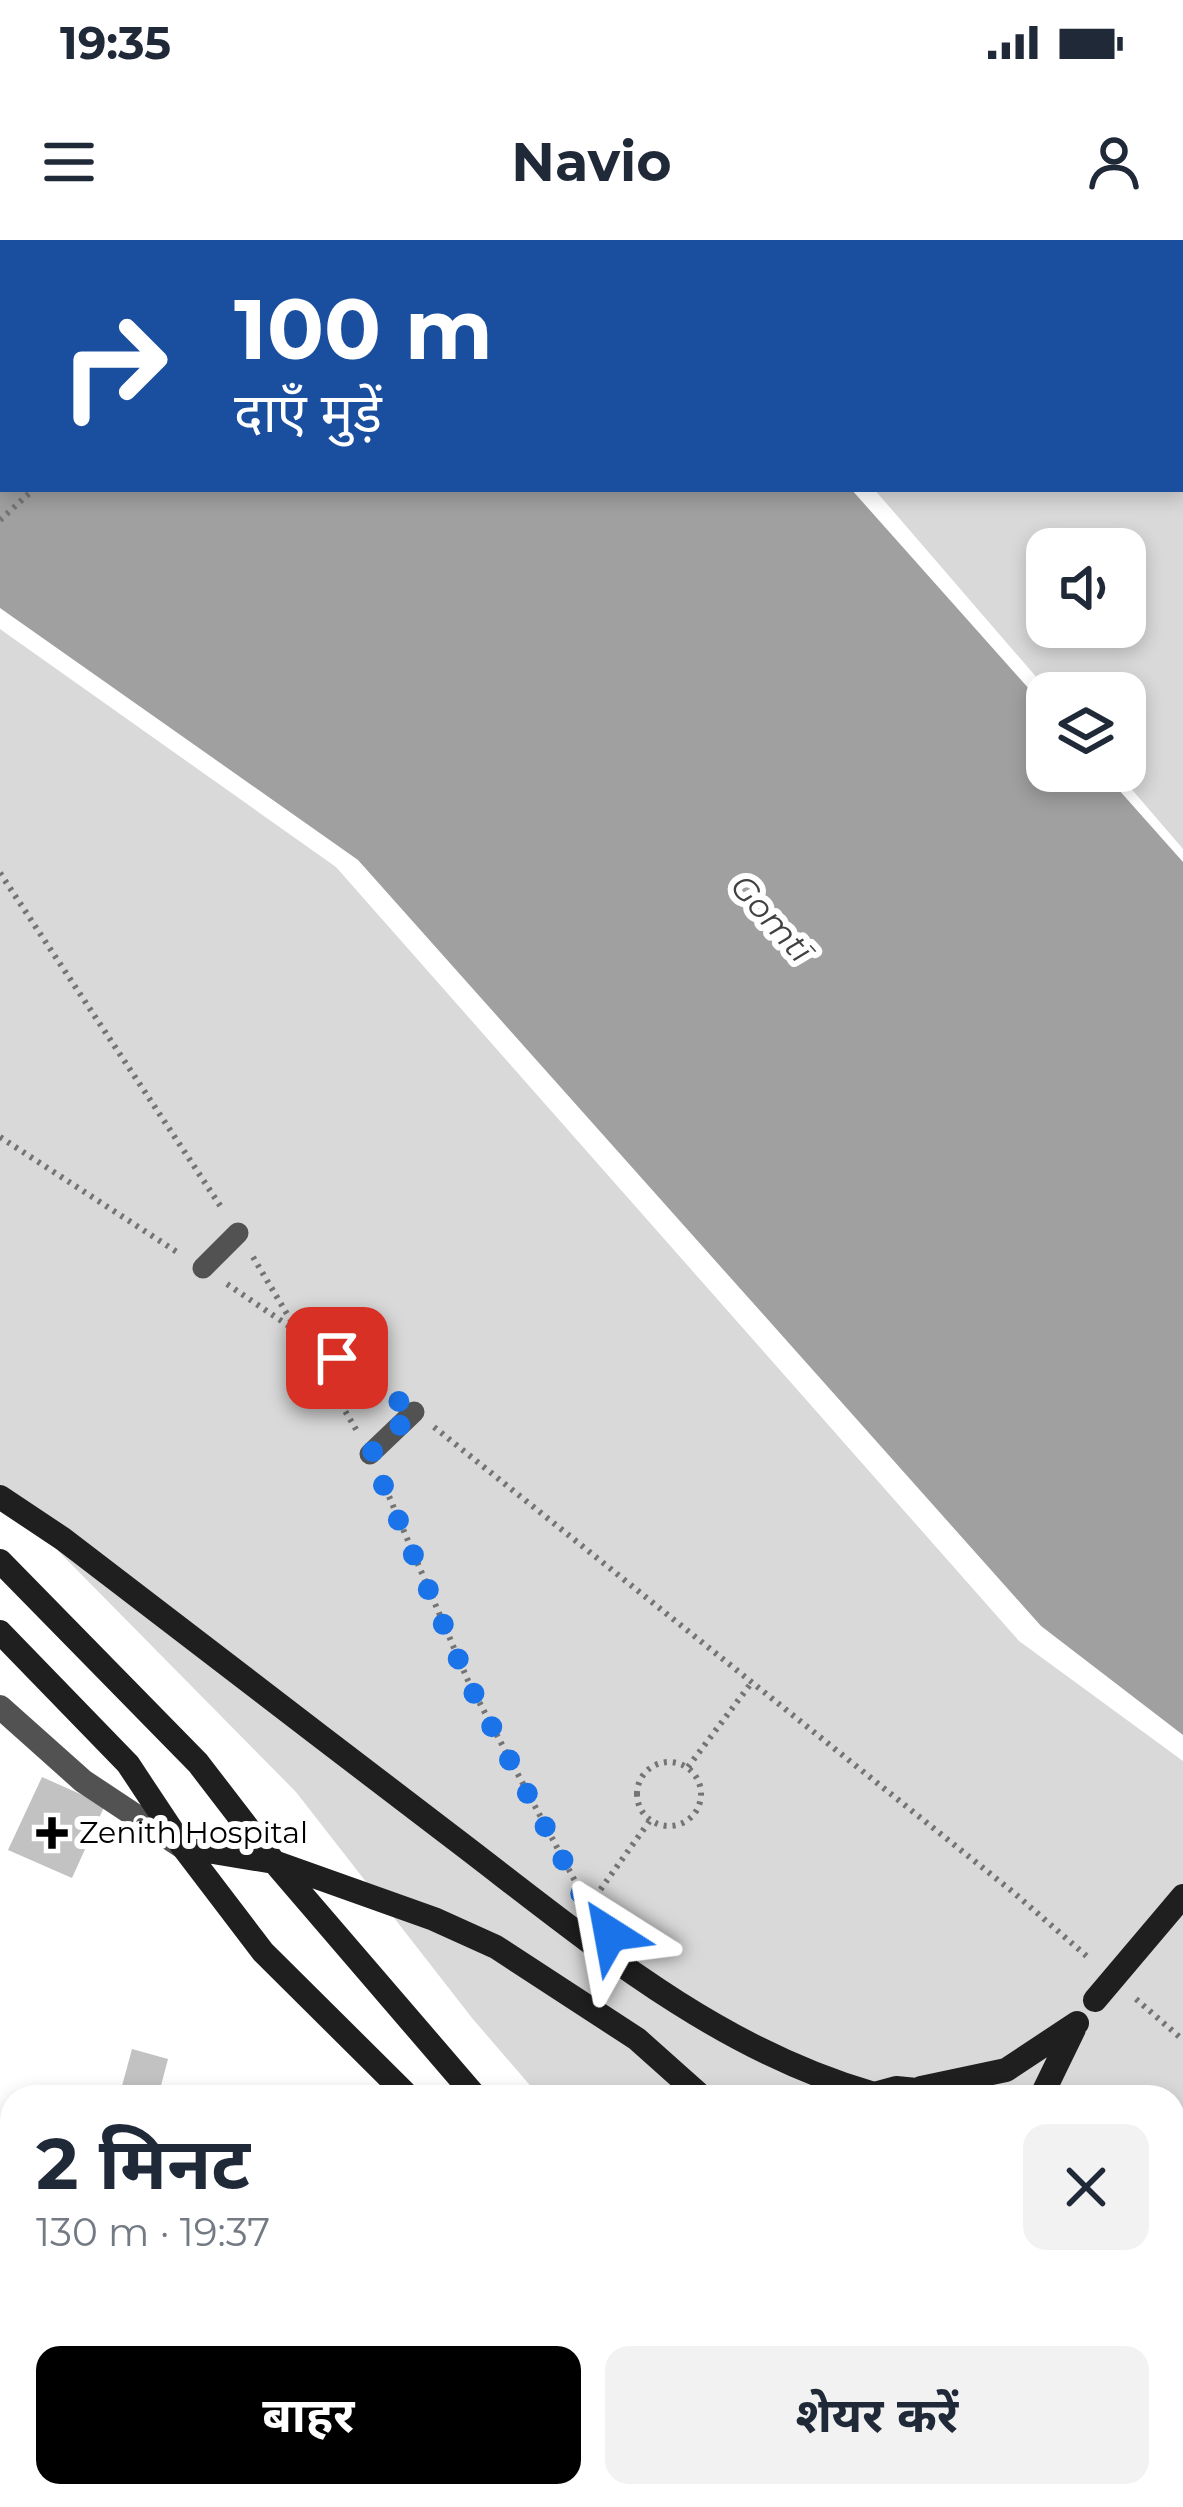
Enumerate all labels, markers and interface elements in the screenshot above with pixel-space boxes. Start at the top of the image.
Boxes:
text: 19:35 [60,15,171,70]
icon: menu [36,129,102,195]
text: Navio [511,129,672,195]
icon: person [1081,129,1147,195]
text: 100 m [234,278,493,380]
icon: right [36,288,192,444]
text: दाएँ मुड़ें [234,380,382,446]
map controls [1026,528,1146,792]
button: sound [1026,528,1146,648]
button: layers [1026,672,1146,792]
water label: Gomtī [722,866,824,972]
pin [286,1307,388,1409]
icon: arrive [304,1325,370,1391]
place label: Zenith Hospital [79,1814,308,1851]
marker: Zenith Hospital [36,1817,68,1849]
position arrow [547,1871,673,1997]
text: 2 मिनट [36,2119,250,2207]
button: close [1023,2124,1149,2250]
text: 130 m · 19:37 [36,2208,270,2256]
button: बाहर [36,2346,581,2484]
button: शेयर करें [605,2346,1149,2484]

